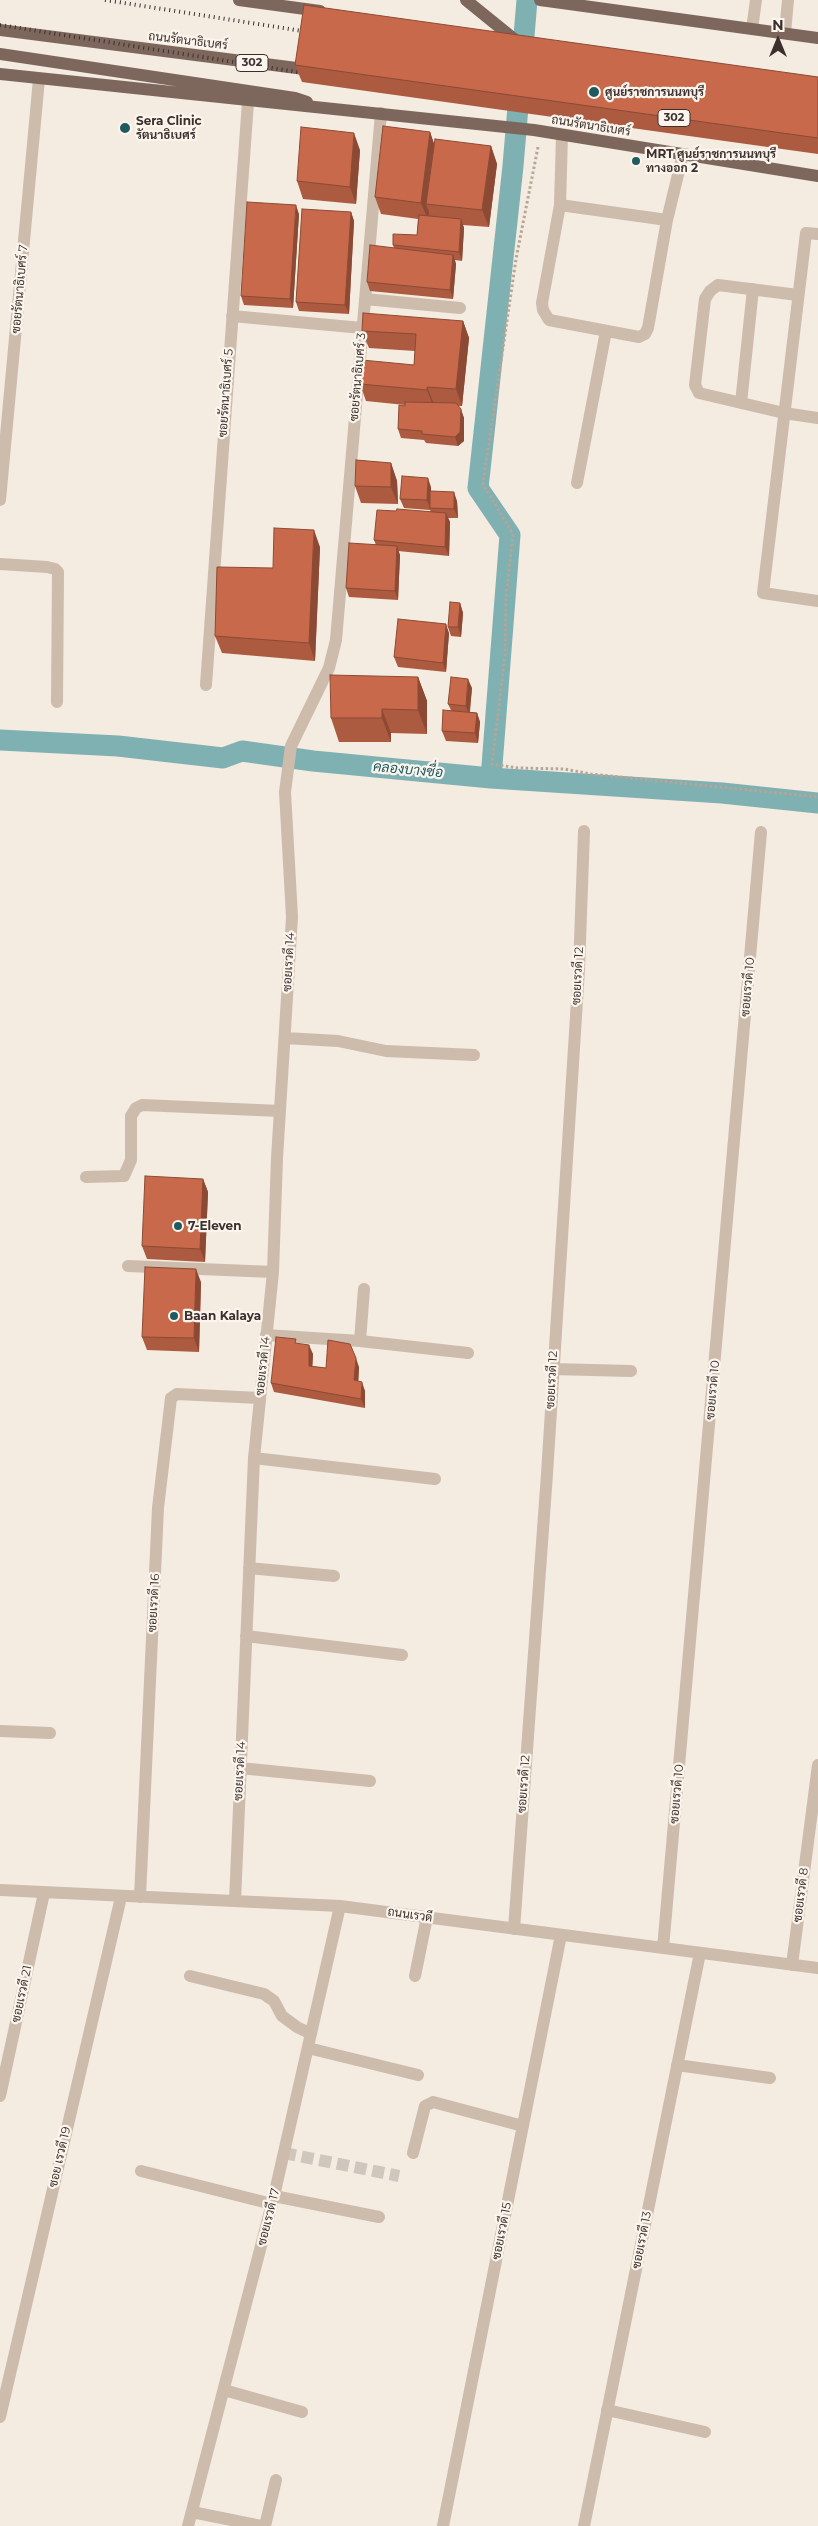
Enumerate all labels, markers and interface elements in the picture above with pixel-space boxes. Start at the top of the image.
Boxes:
north arrow [753,15,803,65]
text: N [772,16,784,34]
street label: ถนนรัตนาธิเบศร์ [148,29,228,53]
road number: 302 [236,54,268,72]
marker: ศูนย์ราชการนนทบุรี [587,85,601,99]
place label: ศูนย์ราชการนนทบุรี [605,85,704,99]
road number: 302 [658,110,690,126]
street label: ถนนรัตนาธิเบศร์ [550,113,632,139]
place label: Sera Clinic รัตนาธิเบศร์ [136,114,202,142]
marker: Sera Clinic รัตนาธิเบศร์ [118,121,132,135]
place label: MRT ศูนย์ราชการนนทบุรี ทางออก 2 [646,147,776,175]
marker: MRT ศูนย์ราชการนนทบุรี ทางออก 2 [630,155,642,167]
street label: ซอยรัตนาธิเบศร์ 7 [9,244,31,334]
street label: ซอยรัตนาธิเบศร์ 3 [347,332,369,422]
street label: ซอยรัตนาธิเบศร์ 5 [216,348,236,438]
water label: คลองบางซื่อ [372,759,444,781]
street label: ซอยเรวดี 14 [280,932,298,992]
street label: ซอยเรวดี 12 [569,946,587,1006]
street label: ซอยเรวดี 10 [738,957,758,1017]
place label: 7-Eleven [188,1219,241,1233]
marker: 7-Eleven [172,1220,184,1232]
place label: Baan Kalaya [184,1309,261,1323]
marker: Baan Kalaya [168,1310,180,1322]
street label: ซอยเรวดี 14 [253,1336,273,1396]
street label: ซอยเรวดี 12 [543,1350,561,1410]
street label: ซอยเรวดี 10 [703,1360,723,1420]
street label: ซอยเรวดี 16 [145,1573,163,1633]
street label: ซอยเรวดี 14 [231,1741,249,1801]
street label: ซอยเรวดี 12 [515,1754,533,1814]
street label: ซอยเรวดี 10 [667,1764,687,1824]
street label: ซอยเรวดี 8 [791,1867,811,1923]
street label: ถนนเรวดี [387,1905,433,1925]
street label: ซอยเรวดี 21 [9,1964,35,2024]
street label: ซอย เรวดี 19 [46,2125,74,2189]
street label: ซอยเรวดี 17 [255,2187,283,2247]
street label: ซอยเรวดี 15 [489,2201,515,2261]
street label: ซอยเรวดี 13 [629,2210,655,2270]

